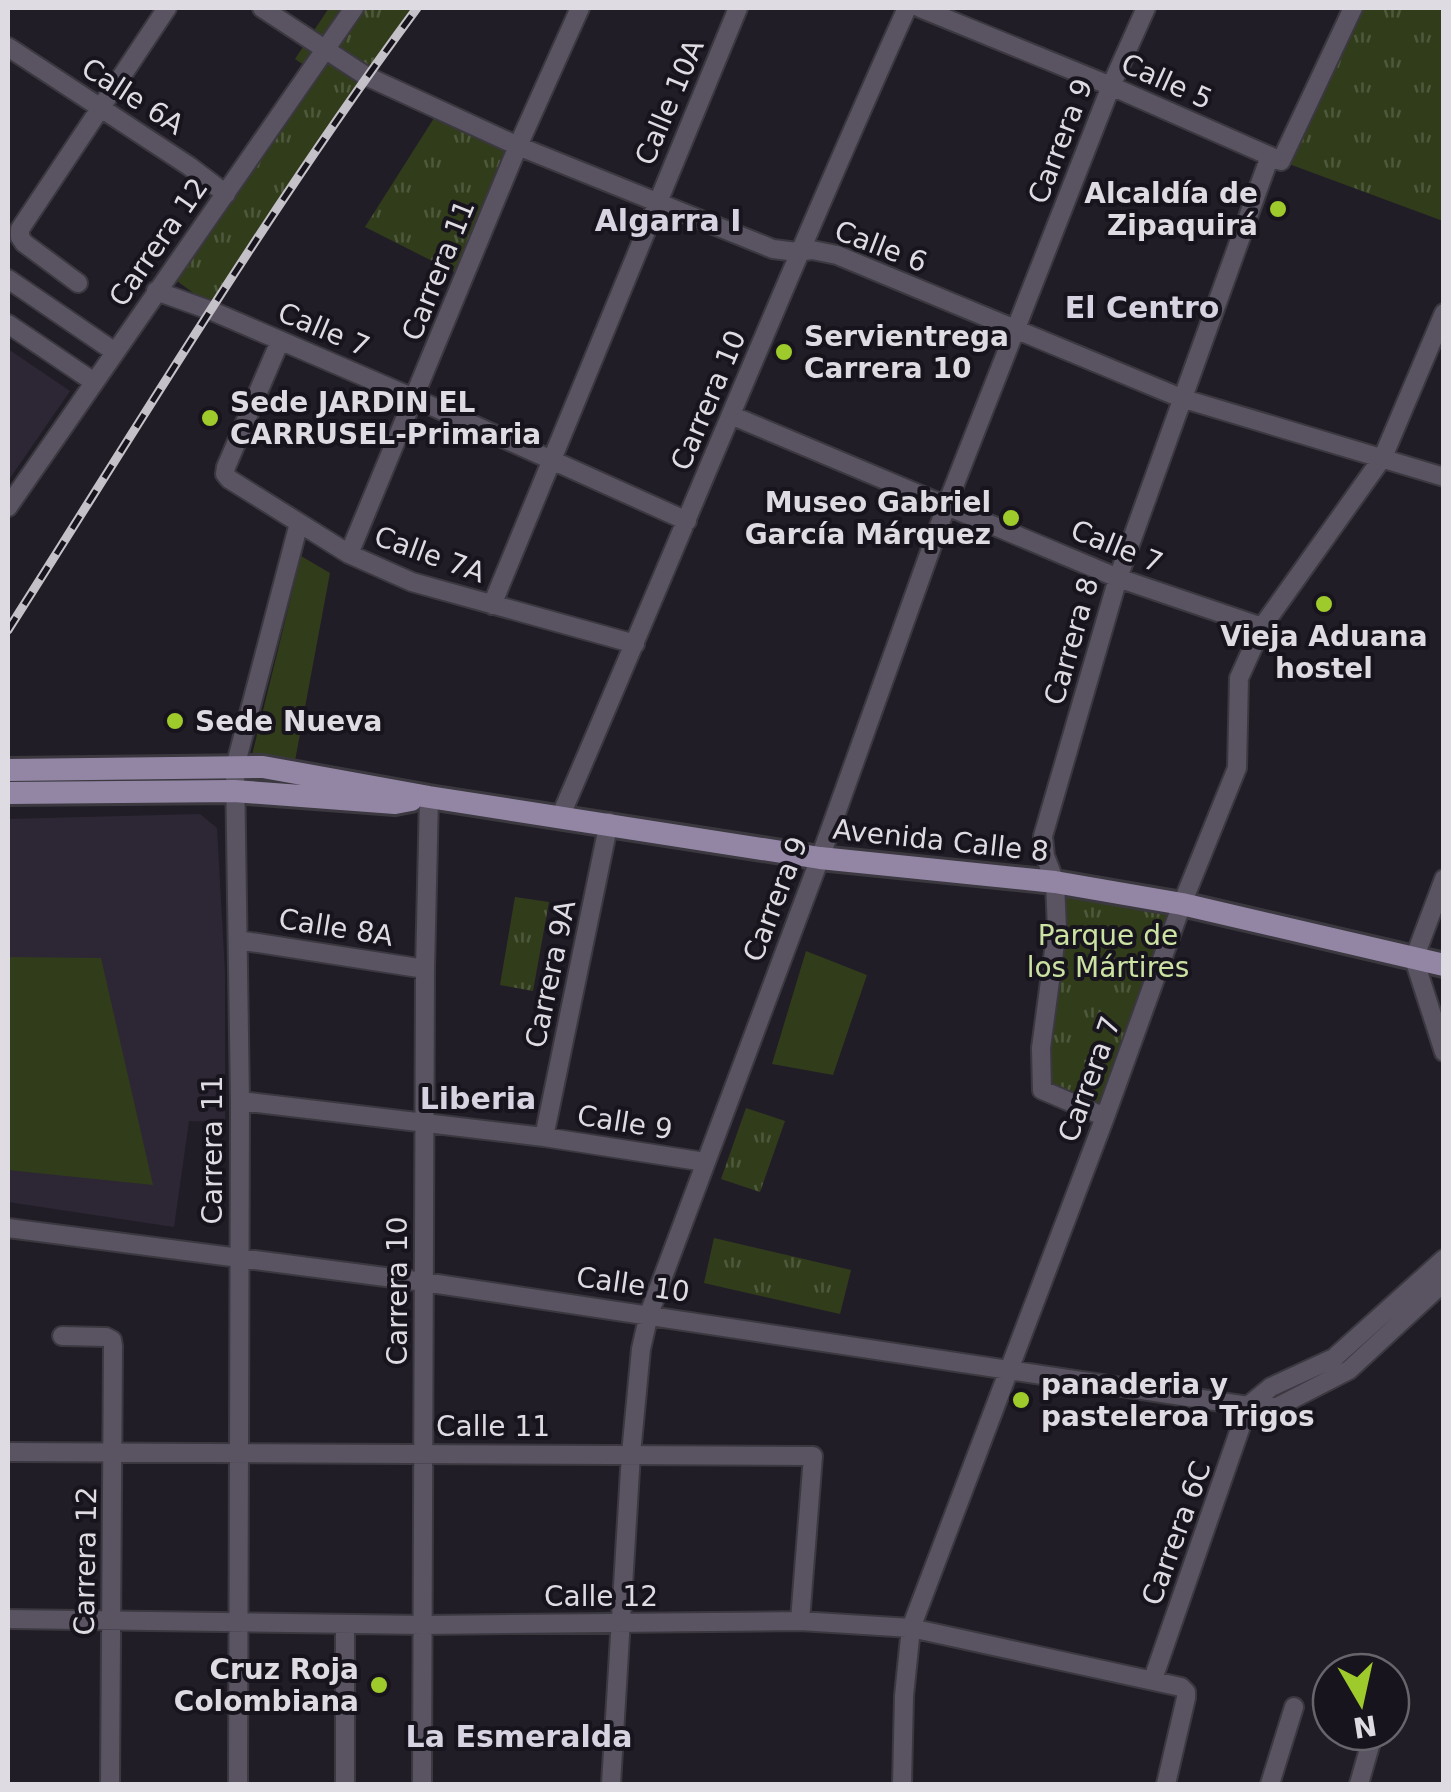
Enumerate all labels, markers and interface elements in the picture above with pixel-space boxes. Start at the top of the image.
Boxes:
street label: Calle 10A [628,34,711,170]
street label: Calle 5 [1116,47,1217,116]
street label: Calle 6A [75,51,190,142]
street label: Carrera 9 [1022,74,1099,208]
street label: Carrera 12 [102,172,215,313]
place label: Alcaldía de Zipaquirá [1084,177,1258,242]
street label: Carrera 11 [395,195,482,345]
marker: Alcaldía de Zipaquirá [1267,198,1289,220]
district label: Algarra I [595,203,741,238]
street label: Calle 6 [830,214,932,279]
district label: El Centro [1065,290,1219,325]
street label: Calle 7 [273,295,375,363]
place label: Servientrega Carrera 10 [804,320,1009,385]
street label: Carrera 10 [664,325,753,475]
marker: Servientrega Carrera 10 [773,341,795,363]
place label: Sede JARDIN EL CARRUSEL-Primaria [230,386,541,451]
marker: Sede JARDIN EL CARRUSEL-Primaria [199,407,221,429]
place label: Museo Gabriel García Márquez [745,486,991,551]
marker: Museo Gabriel García Márquez [1000,507,1022,529]
street label: Calle 7 [1066,513,1168,580]
street label: Calle 7A [370,519,490,590]
street label: Carrera 8 [1038,574,1105,709]
marker: Vieja Aduana hostel [1313,593,1335,615]
place label: Vieja Aduana hostel [1220,620,1428,685]
place label: Sede Nueva [195,705,382,738]
marker: Sede Nueva [164,710,186,732]
street label: Avenida Calle 8 [831,813,1051,868]
street label: Carrera 9 [737,832,814,966]
street label: Carrera 9A [519,897,582,1051]
street label: Calle 8A [276,902,395,953]
park label: Parque de los Mártires [1027,919,1189,984]
street label: Carrera 7 [1052,1012,1127,1146]
street label: Carrera 11 [196,1075,229,1225]
district label: Liberia [420,1081,536,1116]
street label: Calle 9 [575,1099,675,1146]
street label: Carrera 10 [381,1216,414,1366]
street label: Calle 10 [574,1260,692,1309]
place label: panaderia y pasteleroa Trigos [1041,1368,1315,1433]
marker: panaderia y pasteleroa Trigos [1010,1389,1032,1411]
street label: Calle 11 [436,1410,550,1443]
street label: Carrera 6C [1135,1457,1218,1610]
street label: Carrera 12 [68,1486,103,1636]
street label: Calle 12 [544,1580,658,1613]
north arrow [1311,1652,1411,1752]
place label: Cruz Roja Colombiana [174,1653,359,1718]
marker: Cruz Roja Colombiana [368,1674,390,1696]
text: N [1351,1708,1379,1744]
district label: La Esmeralda [406,1719,632,1754]

